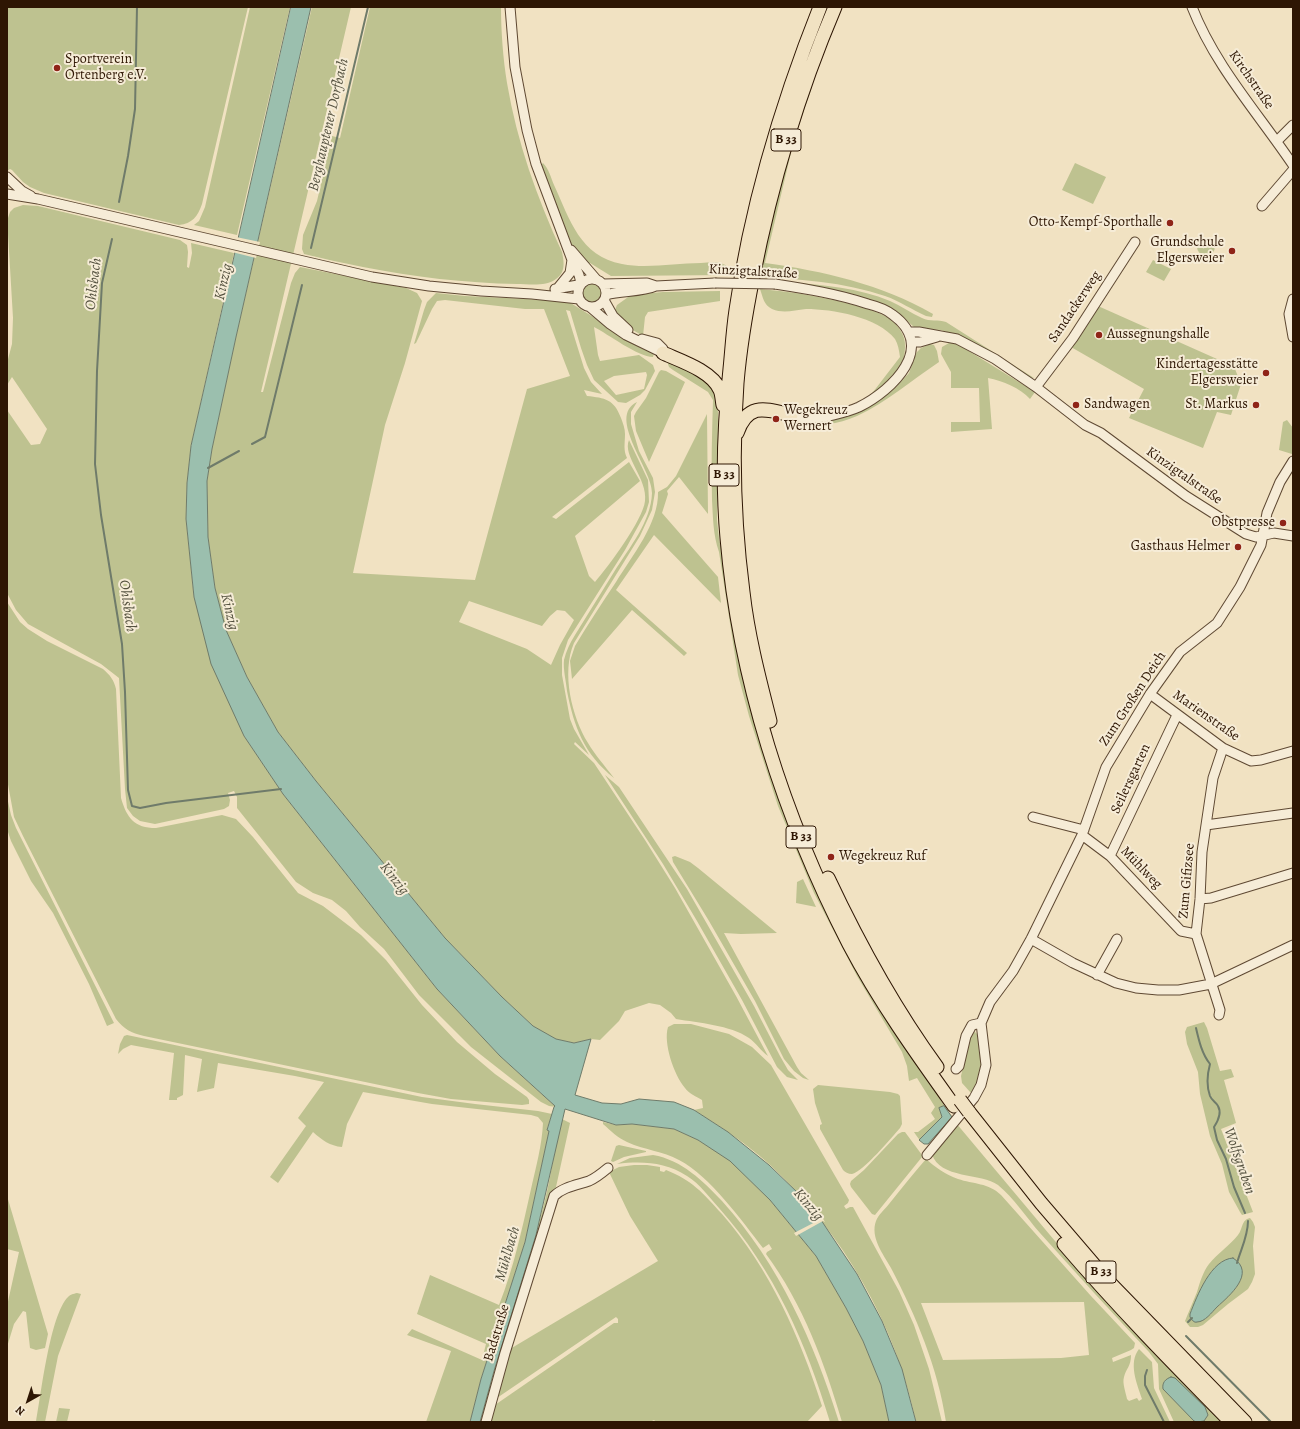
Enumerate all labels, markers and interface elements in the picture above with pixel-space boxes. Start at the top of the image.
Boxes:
street label: Kirchstraße [1225,47,1277,113]
place label: Sportverein Ortenberg e.V. [65,52,147,84]
water label: Berghauptener Dorfbach [305,57,353,193]
marker: Sportverein Ortenberg e.V. [52,63,62,73]
road number: B 33 [771,129,801,151]
place label: Otto-Kempf-Sporthalle [1029,215,1162,231]
marker: Otto-Kempf-Sporthalle [1165,218,1175,228]
place label: Grundschule Elgersweier [1151,235,1224,268]
marker: Grundschule Elgersweier [1227,246,1237,256]
water label: Ohlsbach [82,257,106,311]
street label: Kinzigtalstraße [708,261,798,283]
water label: Kinzig [211,262,237,302]
street label: Sandackerweg [1045,268,1105,346]
place label: Aussegnungshalle [1107,327,1210,343]
marker: Aussegnungshalle [1094,330,1104,340]
place label: Kindertagesstätte Elgersweier [1156,357,1258,390]
marker: Kindertagesstätte Elgersweier [1261,368,1271,378]
place label: Sandwagen [1084,397,1150,413]
place label: St. Markus [1185,397,1248,413]
marker: Sandwagen [1071,400,1081,410]
marker: St. Markus [1251,400,1261,410]
place label: Wegekreuz Wernert [784,403,848,436]
marker: Wegekreuz Wernert [771,414,781,424]
street label: Kinzigtalstraße [1143,444,1225,508]
road number: B 33 [709,464,739,486]
place label: Obstpresse [1212,515,1275,531]
marker: Obstpresse [1278,518,1288,528]
place label: Gasthaus Helmer [1131,539,1230,555]
marker: Gasthaus Helmer [1233,542,1243,552]
water label: Ohlsbach [114,579,140,633]
water label: Kinzig [216,592,242,632]
street label: Zum Großen Deich [1096,648,1170,750]
street label: Marienstraße [1169,687,1243,745]
street label: Seilersgarten [1107,741,1155,817]
road number: B 33 [786,826,816,848]
street label: Mühlweg [1117,843,1165,893]
street label: Zum Gifizsee [1175,843,1199,919]
place label: Wegekreuz Ruf [839,849,926,865]
marker: Wegekreuz Ruf [826,852,836,862]
water label: Kinzig [376,859,412,899]
water label: Wolfsgraben [1219,1125,1259,1197]
water label: Kinzig [789,1185,827,1225]
water label: Mühlbach [492,1224,524,1284]
road number: B 33 [1086,1261,1116,1283]
street label: Badstraße [480,1302,514,1364]
north arrow [8,1381,48,1421]
text: N [12,1402,28,1419]

